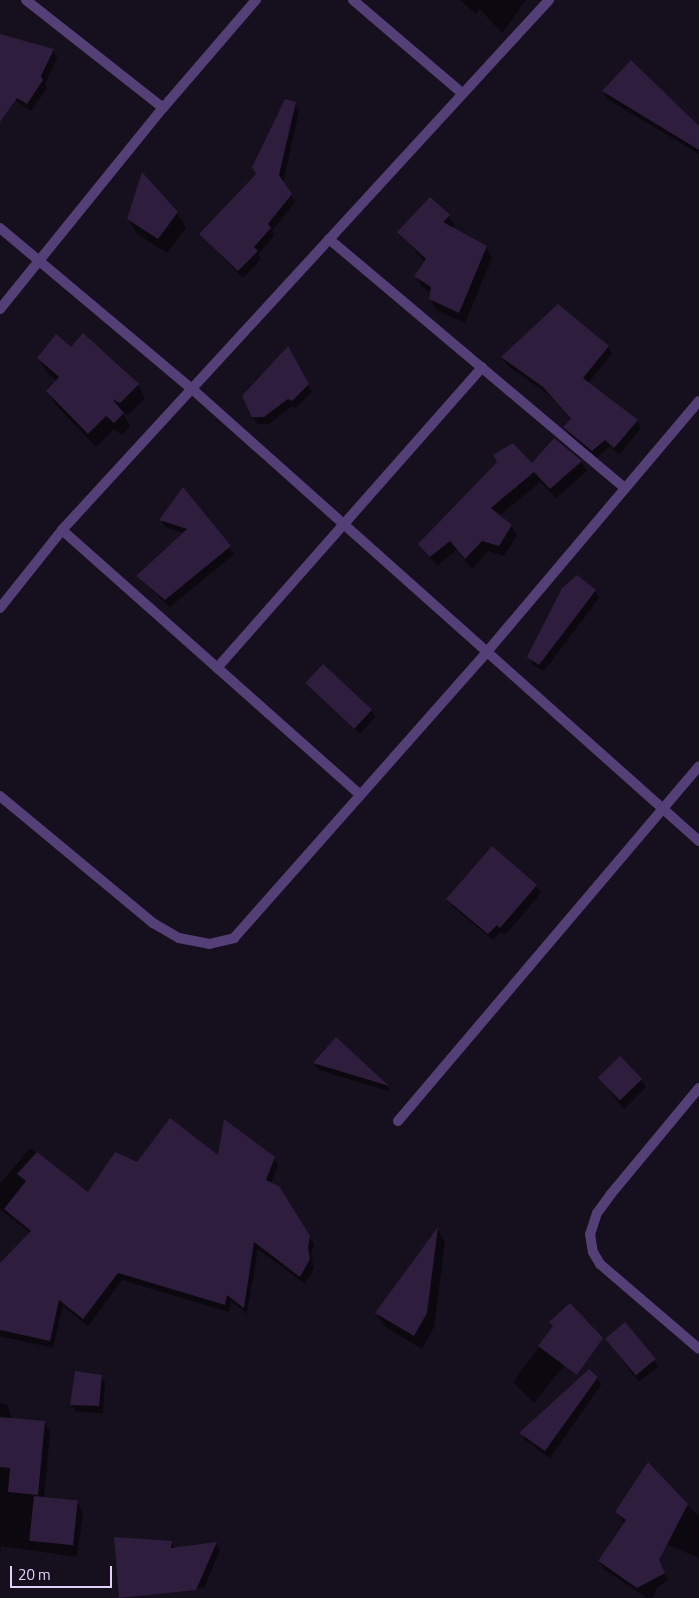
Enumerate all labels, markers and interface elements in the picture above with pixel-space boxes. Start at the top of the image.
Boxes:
scale bar [12,1556,115,1588]
text: 20 m [18,1563,51,1586]

